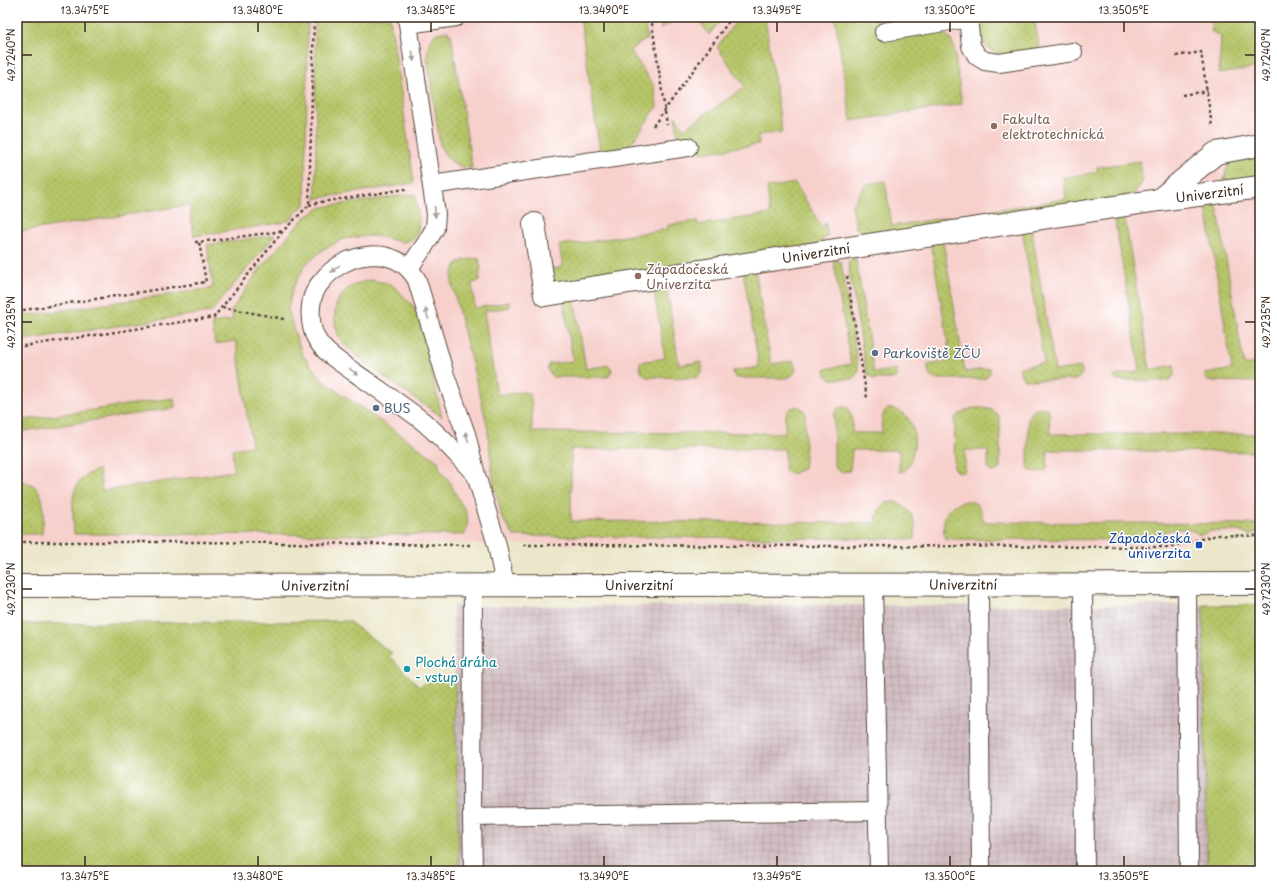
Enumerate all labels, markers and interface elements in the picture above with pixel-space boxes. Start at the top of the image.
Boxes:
text: 13.3475°E [61,2,109,17]
text: 13.3480°E [233,2,283,17]
text: 13.3485°E [407,2,456,17]
text: 13.3490°E [579,2,629,17]
text: 13.3495°E [753,2,801,17]
text: 13.3500°E [925,2,975,17]
text: 13.3505°E [1099,2,1149,17]
text: 49.7240°N [3,28,18,81]
text: 49.7240°N [1258,28,1273,81]
one-way arrow [410,50,416,62]
place label: Fakulta elektrotechnická [1002,109,1105,143]
marker: Fakulta elektrotechnická [989,121,999,131]
street label: Univerzitní [1174,179,1245,207]
one-way arrow [432,206,438,219]
street label: Univerzitní [781,238,851,267]
place label: Západočeská Univerzita [646,259,729,293]
one-way arrow [329,264,340,273]
marker: Západočeská Univerzita [633,271,643,281]
text: 49.7235°N [3,296,18,348]
text: 49.7235°N [1258,296,1273,348]
one-way arrow [424,307,430,319]
place label: Parkoviště ZČU [883,343,981,362]
marker: Parkoviště ZČU [870,348,880,358]
one-way arrow [349,368,359,376]
place label: BUS [384,398,411,417]
marker: BUS [371,403,381,413]
one-way arrow [463,431,469,444]
place label: Západočeská univerzita [1109,528,1192,562]
marker: Západočeská univerzita [1194,540,1204,550]
text: 49.7230°N [3,562,18,616]
text: 49.7230°N [1258,562,1273,616]
street label: Univerzitní [929,574,997,594]
street label: Univerzitní [281,575,349,595]
street label: Univerzitní [605,575,673,594]
place label: Plochá dráha - vstup [415,652,498,686]
marker: Plochá dráha - vstup [402,664,412,674]
text: 13.3475°E [61,868,109,883]
text: 13.3480°E [233,868,283,883]
text: 13.3485°E [407,868,456,883]
text: 13.3490°E [579,868,629,883]
text: 13.3495°E [753,868,801,883]
text: 13.3500°E [925,868,975,883]
text: 13.3505°E [1099,868,1149,883]

